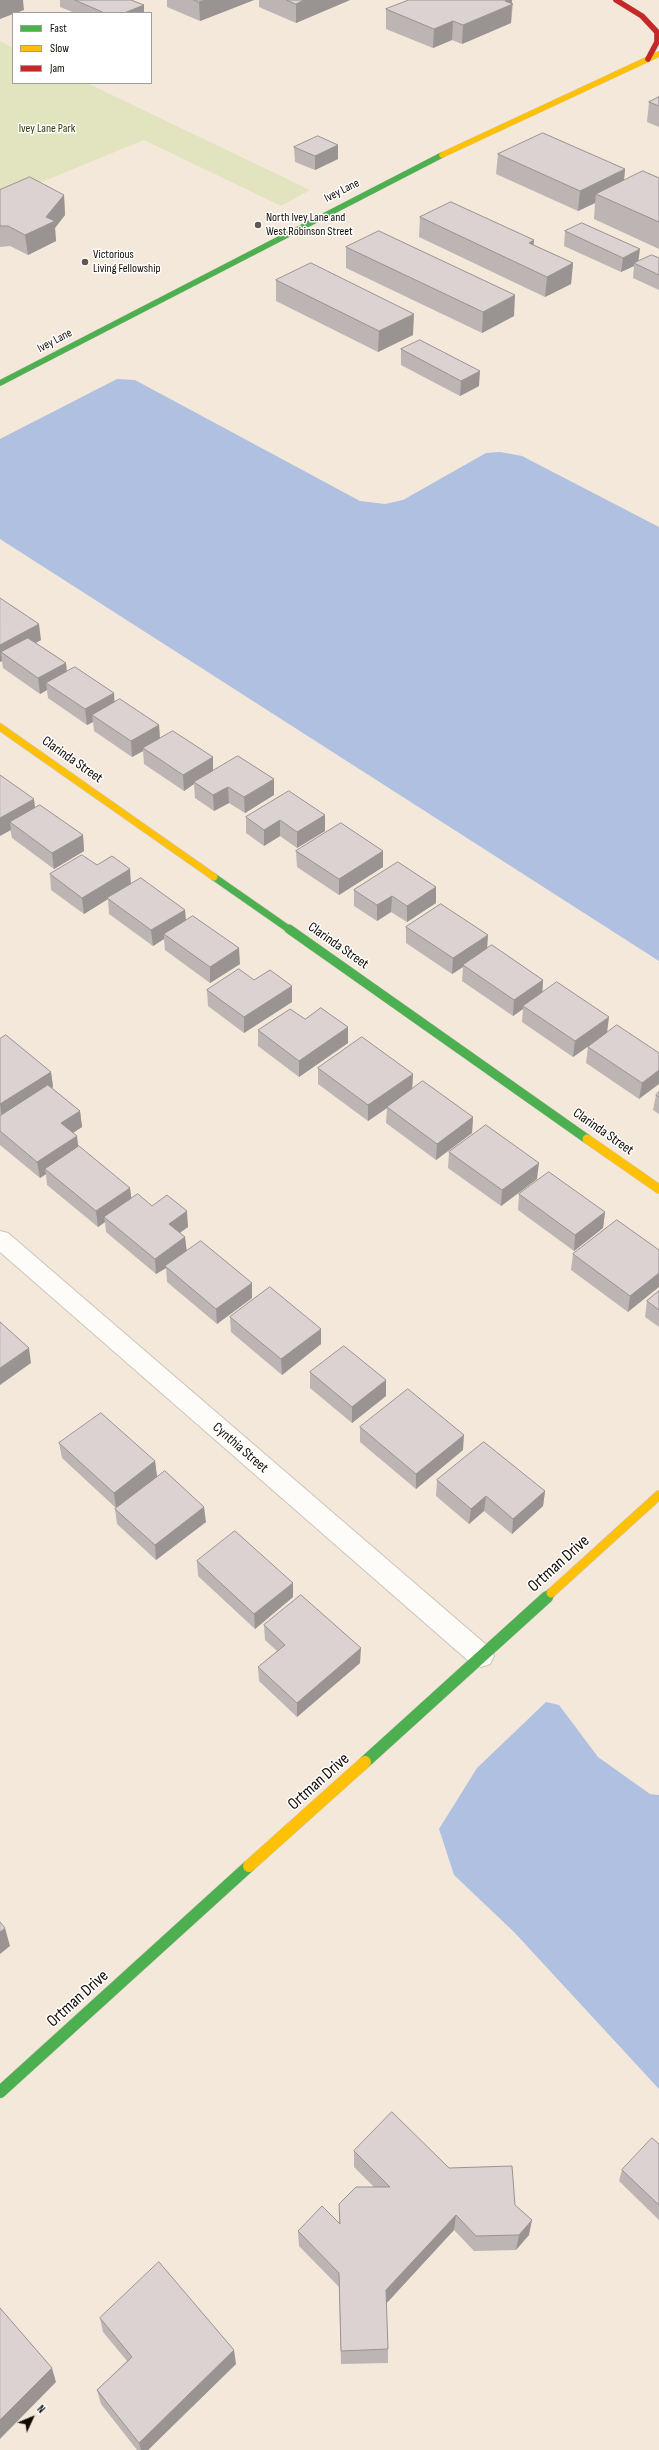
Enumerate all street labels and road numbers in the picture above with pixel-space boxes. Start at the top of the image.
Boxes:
street label: Ivey Lane [322,176,362,206]
street label: Ivey Lane [35,326,75,356]
street label: Clarinda Street [38,733,106,787]
street label: Clarinda Street [304,919,372,973]
street label: Clarinda Street [569,1105,637,1159]
street label: Cynthia Street [209,1419,271,1477]
street label: Ortman Drive [524,1531,594,1597]
street label: Ortman Drive [284,1749,354,1815]
street label: Ortman Drive [43,1966,113,2032]

